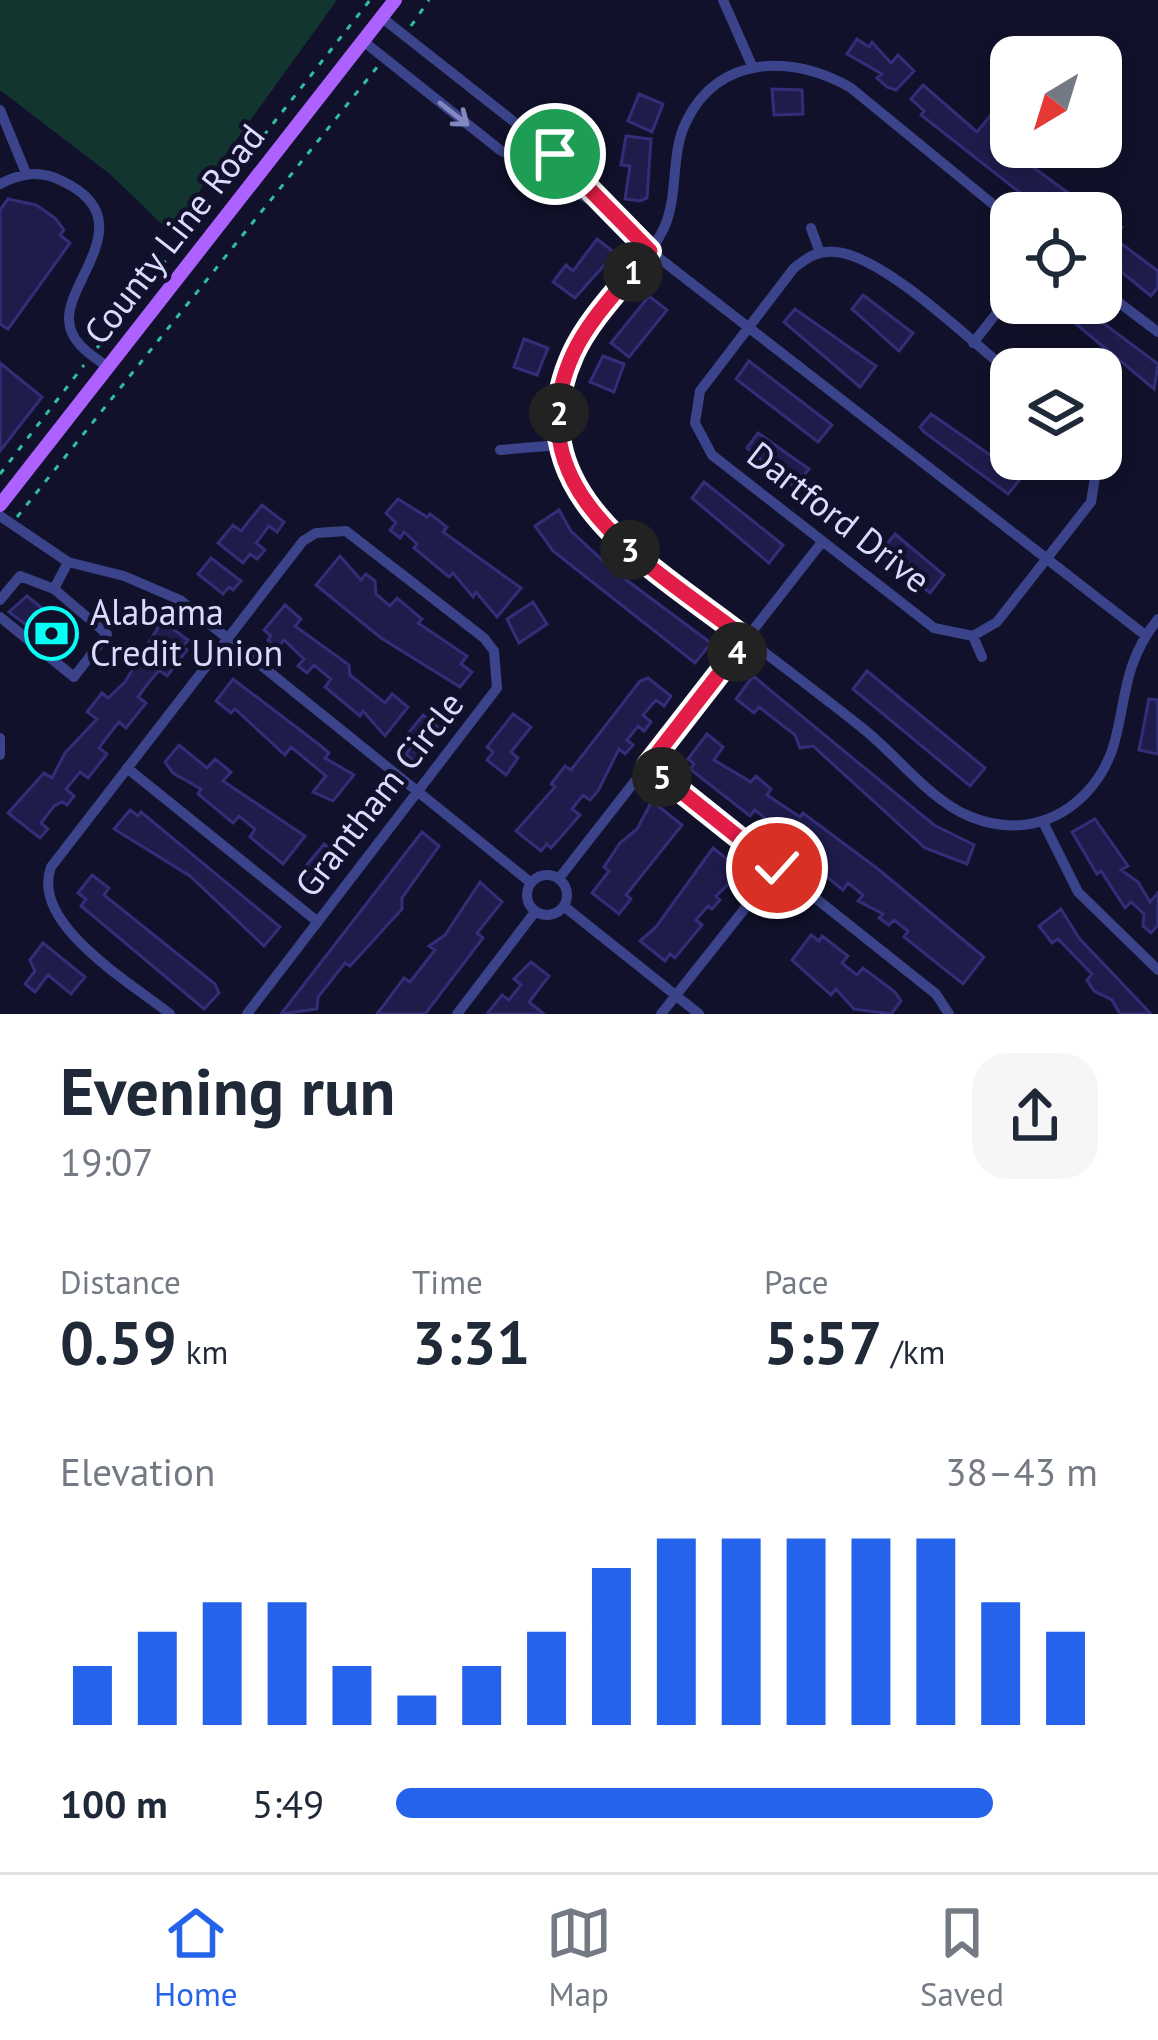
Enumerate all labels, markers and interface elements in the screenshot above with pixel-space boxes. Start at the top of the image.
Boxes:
north arrow [990,36,1122,168]
map controls [990,36,1122,480]
one-way arrow [438,100,470,127]
pin [504,103,606,205]
street label: County Line Road [73,114,274,353]
icon: arrive [522,121,588,187]
button: locate [990,192,1122,324]
pin: 1 [603,242,663,302]
text: 1 [624,250,642,293]
button: layers [990,348,1122,480]
pin: 2 [529,383,589,443]
text: 2 [550,391,568,434]
street label: Dartford Drive [738,431,940,603]
pin: 3 [600,520,660,580]
text: 3 [621,528,639,571]
place label: Alabama Credit Union [90,588,283,676]
bank icon: Alabama Credit Union [23,605,79,661]
pin: 4 [707,622,767,682]
text: 4 [728,630,746,673]
street label: Grantham Circle [284,682,473,906]
pin: 5 [632,747,692,807]
text: 5 [653,755,671,798]
pin [726,817,828,919]
icon: check [744,835,810,901]
text: Evening run [60,1048,395,1133]
button: share [972,1053,1098,1179]
text: 19:07 [60,1136,154,1187]
text: Distance [60,1260,181,1303]
text: Time [412,1260,483,1303]
text: Pace [764,1260,829,1303]
text: 0.59 [60,1303,177,1381]
text: 3:31 [412,1303,530,1381]
text: 5:57 [764,1303,882,1381]
text: km [177,1330,228,1373]
text: /km [882,1330,945,1373]
text: Elevation [60,1446,215,1497]
text: 38–43 m [945,1446,1098,1497]
text: 100 m [60,1778,168,1829]
text: 5:49 [252,1778,324,1829]
tab: Home [154,1900,238,2015]
tab: Map [546,1900,612,2015]
tab: Saved [920,1900,1004,2015]

